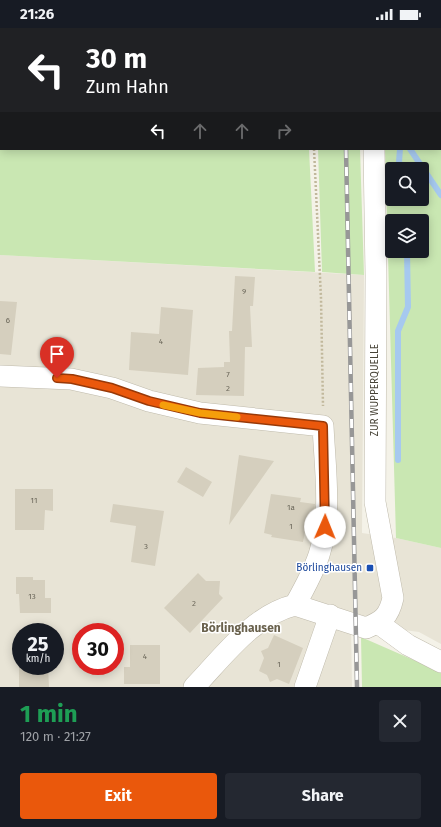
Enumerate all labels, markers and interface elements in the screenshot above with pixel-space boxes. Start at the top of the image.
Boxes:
text: 21:26 [20,5,54,23]
text: 30 m [86,42,147,75]
icon: left [20,44,72,96]
text: Zum Hahn [86,76,169,98]
icon: left [147,120,169,142]
icon: ahead [189,120,211,142]
icon: ahead [231,120,253,142]
icon: right [273,120,295,142]
map controls [385,162,429,258]
button: search [385,162,429,206]
button: layers [385,214,429,258]
house number: 9 [242,287,246,296]
house number: 6 [6,316,10,325]
pin [40,337,74,378]
house number: 4 [159,337,164,346]
icon: arrive [46,343,68,365]
street label: ZUR WUPPERQUELLE [369,344,381,436]
house number: 7 [226,370,230,379]
house number: 2 [226,384,230,393]
house number: 11 [31,496,37,505]
house number: 1a [287,503,295,512]
position arrow [304,506,346,548]
house number: 1 [289,522,293,531]
house number: 3 [144,542,148,551]
place label: Börlinghausen [296,562,362,574]
marker: Börlinghausen [365,563,375,573]
house number: 13 [28,592,36,601]
house number: 2 [192,599,196,608]
district label: Börlinghausen [201,621,281,635]
speed limit sign: 30 [72,623,124,675]
text: 25 [27,632,49,656]
house number: 4 [143,652,148,661]
text: km/h [26,653,50,665]
house number: 1 [277,660,281,669]
text: 1 min [20,700,78,728]
button: close [379,700,421,742]
text: 120 m · 21:27 [20,729,91,744]
button: Exit [20,773,217,819]
button: Share [225,773,421,819]

